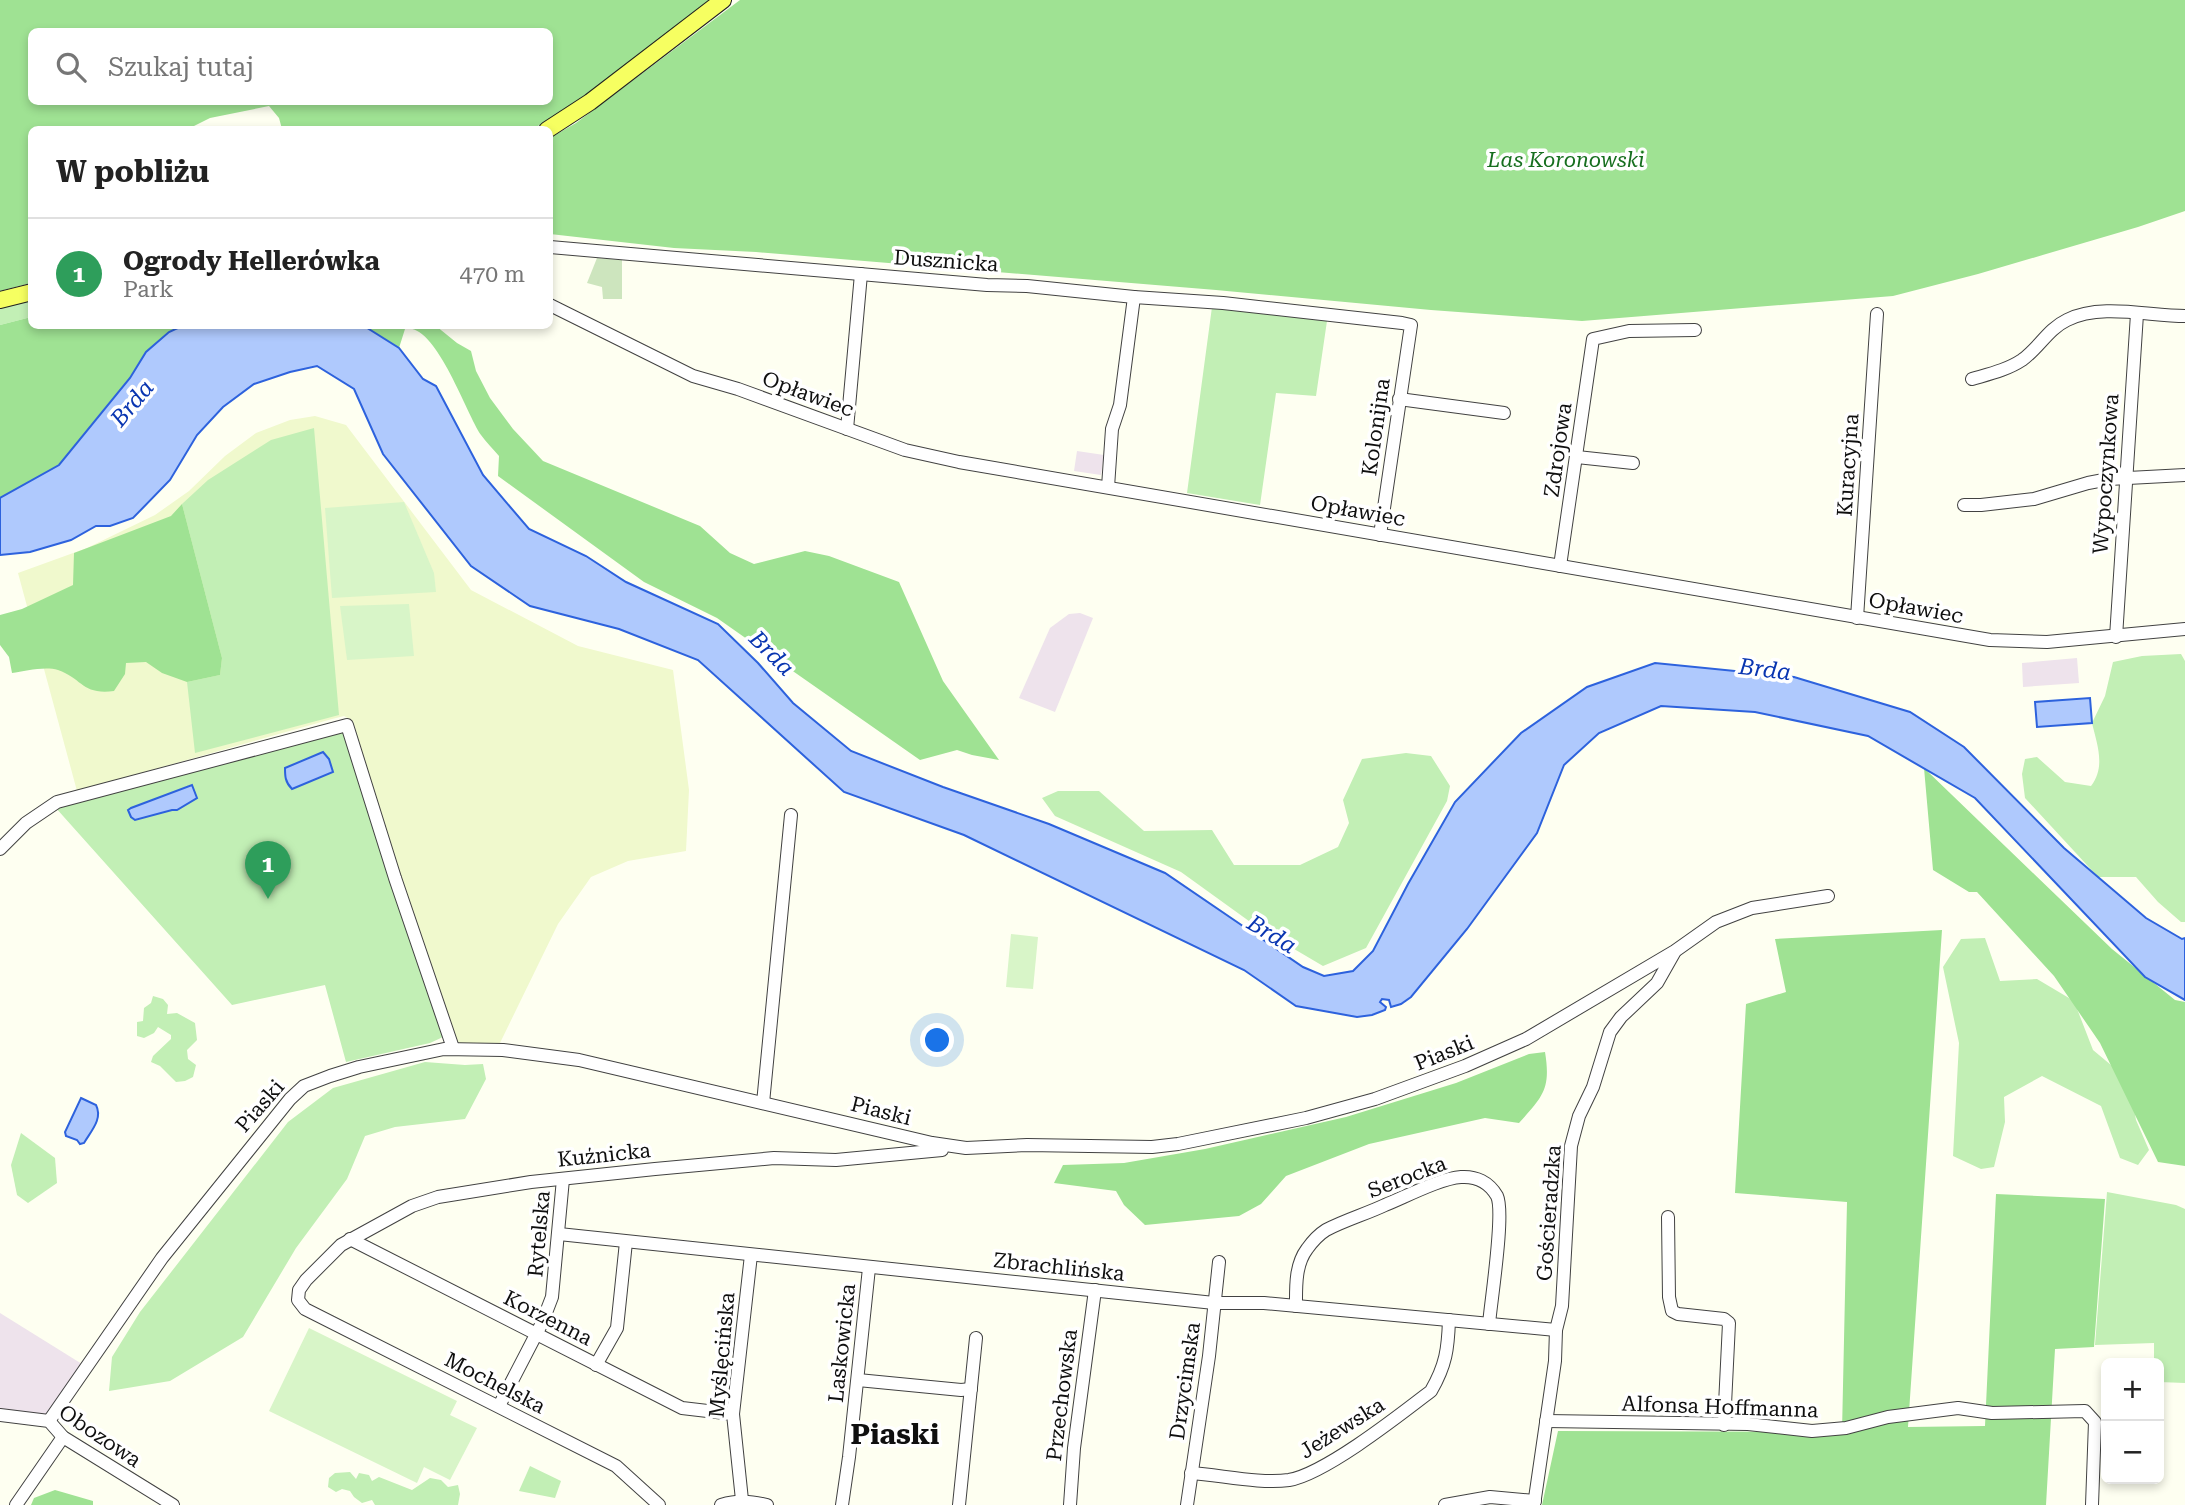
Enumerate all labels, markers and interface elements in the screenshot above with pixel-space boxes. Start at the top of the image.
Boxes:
search box [28,28,553,105]
icon: search [52,48,90,86]
text: Szukaj tutaj [108,52,254,82]
park label: Las Koronowski [1486,148,1645,172]
text: W pobliżu [56,154,209,189]
street label: Dusznicka [893,245,1000,277]
text: Ogrody Hellerówka [123,246,380,276]
text: 1 [73,261,85,288]
text: 470 m [460,261,525,288]
text: Park [123,276,174,303]
street label: Opławiec [759,366,857,422]
water label: Brda [105,374,160,433]
street label: Kolonijna [1357,376,1395,477]
street label: Wypoczynkowa [2088,392,2124,555]
street label: Zdrojowa [1539,401,1577,499]
street label: Kuracyjna [1832,412,1864,517]
street label: Opławiec [1309,491,1407,531]
street label: Opławiec [1867,588,1965,628]
water label: Brda [743,625,800,682]
water label: Brda [1736,653,1793,686]
pin: 1 [245,841,291,899]
water label: Brda [1241,909,1301,960]
your location [920,1023,954,1057]
street label: Piaski [1411,1030,1477,1076]
street label: Piaski [231,1075,289,1137]
street label: Piaski [848,1092,914,1130]
street label: Kuźnicka [556,1138,652,1172]
street label: Gościeradzka [1532,1144,1566,1282]
street label: Serocka [1364,1151,1450,1203]
street label: Rytelska [523,1189,555,1278]
street label: Zbrachlińska [992,1248,1126,1286]
street label: Laskowicka [824,1282,860,1404]
street label: Korzenna [500,1285,597,1351]
street label: Myślęcińska [705,1291,740,1419]
street label: Drzycimska [1165,1320,1205,1441]
street label: Przechowska [1042,1327,1082,1462]
street label: Mochelska [441,1347,550,1419]
map controls [2101,1358,2164,1484]
button: + [2101,1358,2164,1421]
street label: Jeżewska [1295,1392,1389,1463]
street label: Alfonsa Hoffmanna [1621,1392,1819,1422]
street label: Obozowa [54,1400,146,1473]
district label: Piaski [851,1418,939,1451]
button: − [2101,1421,2164,1484]

